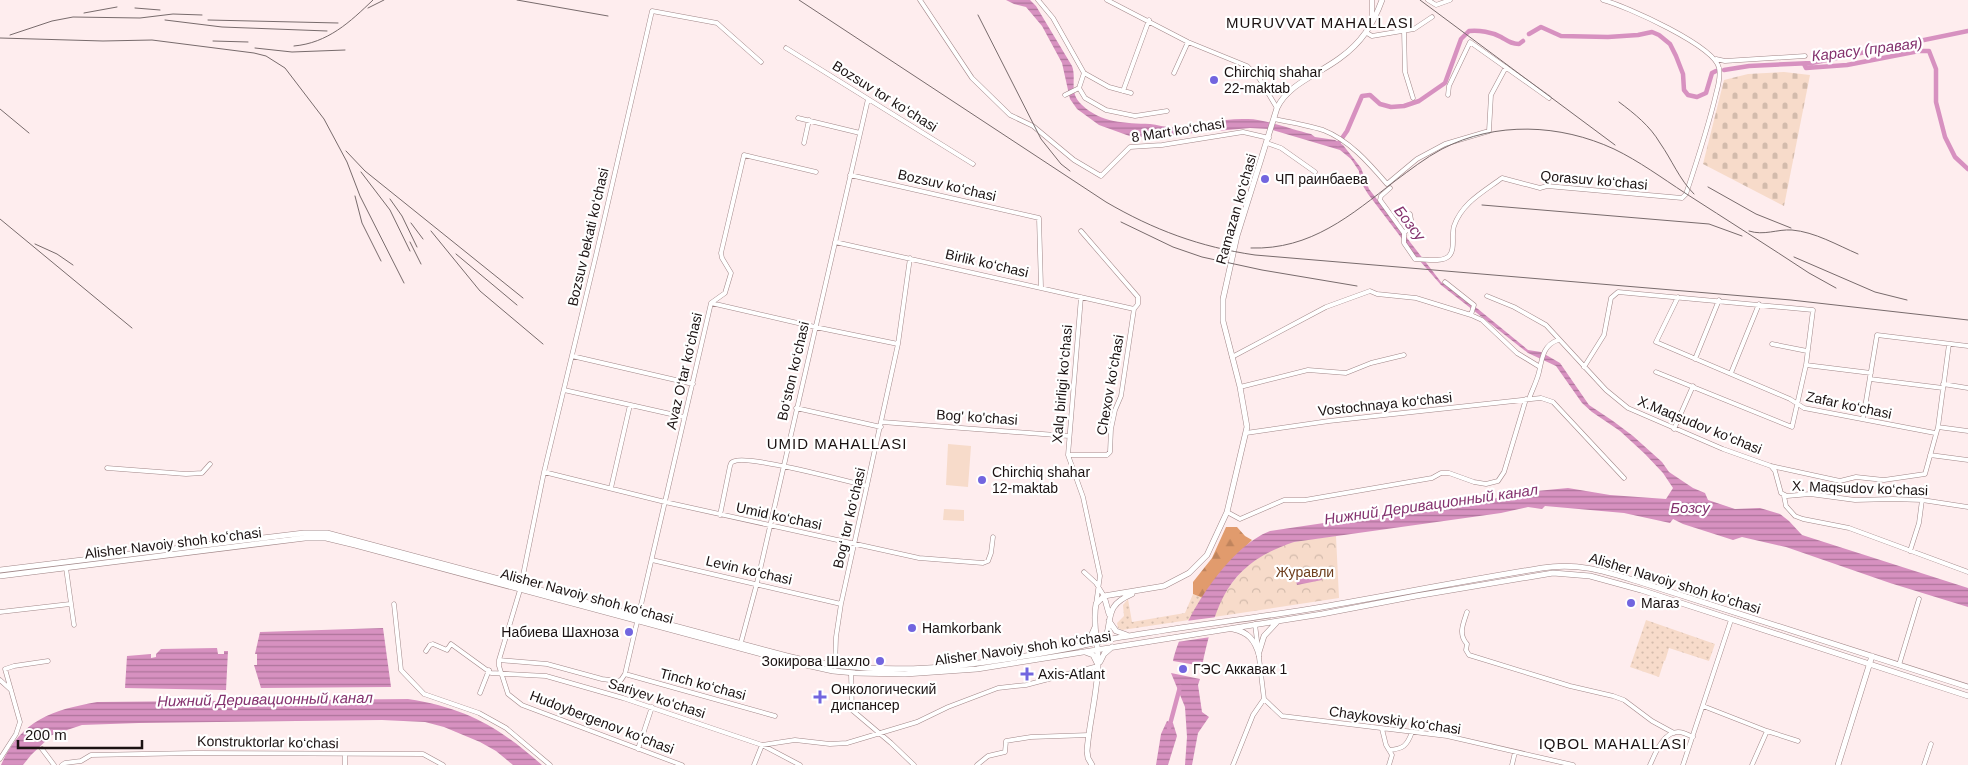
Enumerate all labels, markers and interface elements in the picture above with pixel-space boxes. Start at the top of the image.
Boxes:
district label: MURUVVAT MAHALLASI [1226,14,1414,31]
water label: Карасу (правая) [1811,34,1923,64]
street label: Bozsuv tor ko‘chasi [830,57,940,135]
place label: Chirchiq shahar 22-maktab [1224,64,1322,96]
marker: Chirchiq shahar 22-maktab [1208,74,1220,86]
street label: 8 Mart ko‘chasi [1130,115,1226,145]
street label: Ramazan ko‘chasi [1213,152,1259,266]
street label: Bozsuv bekati ko‘chasi [564,166,612,308]
street label: Bozsuv ko‘chasi [896,166,998,204]
street label: Qorasuv ko‘chasi [1540,167,1648,193]
place label: ЧП раинбаева [1275,171,1368,187]
marker: ЧП раинбаева [1259,173,1271,185]
water label: Бозсу [1391,202,1430,245]
street label: Birlik ko‘chasi [944,246,1030,280]
street label: Avaz O‘tar ko‘chasi [663,311,705,431]
street label: Bo‘ston ko‘chasi [774,320,812,422]
street label: Xalq birligi ko‘chasi [1049,324,1075,444]
street label: Chexov ko‘chasi [1093,333,1127,437]
street label: Zafar ko‘chasi [1805,388,1893,422]
street label: Vostochnaya ko‘chasi [1317,389,1453,419]
street label: X.Maqsudov ko‘chasi [1636,393,1764,457]
street label: Bog' ko'chasi [936,406,1018,428]
district label: UMID MAHALLASI [767,435,907,452]
place label: Chirchiq shahar 12-maktab [992,464,1090,496]
street label: Bog‘ tor ko‘chasi [830,466,868,570]
marker: Chirchiq shahar 12-maktab [976,474,988,486]
street label: X. Maqsudov ko‘chasi [1792,478,1928,498]
water label: Нижний Деривационный канал [1323,481,1539,527]
street label: Umid ko‘chasi [735,499,823,533]
water label: Бозсу [1670,499,1711,516]
street label: Alisher Navoiy shoh koʻchasi [84,524,262,562]
street label: Alisher Navoiy shoh koʻchasi [1587,549,1763,617]
street label: Levin ko‘chasi [704,552,794,588]
park label: Журавли [1276,564,1334,580]
street label: Alisher Navoiy shoh koʻchasi [499,565,675,627]
place label: Магаз [1641,595,1679,611]
marker: Магаз [1625,597,1637,609]
place label: Hamkorbank [922,620,1002,636]
marker: Hamkorbank [906,622,918,634]
place label: Набиева Шахноза [501,624,619,640]
marker: Набиева Шахноза [623,626,635,638]
street label: Alisher Navoiy shoh koʻchasi [934,628,1112,668]
place label: Зокирова Шахло [762,653,870,669]
marker: Зокирова Шахло [874,655,886,667]
place label: ГЭС Аккавак 1 [1193,661,1287,677]
marker: ГЭС Аккавак 1 [1177,663,1189,675]
street label: Tinch ko‘chasi [658,665,748,703]
place label: Axis-Atlant [1038,666,1105,682]
marker: Axis-Atlant [1020,667,1034,681]
street label: Sariyev ko‘chasi [606,675,708,721]
place label: Онкологический диспансер [831,681,936,713]
street label: Hudoybergenov ko‘chasi [528,687,676,757]
water label: Нижний Деривационный канал [157,689,373,709]
marker: Онкологический диспансер [813,690,827,704]
street label: Chaykovskiy ko‘chasi [1328,703,1462,737]
scale bar [18,718,141,750]
text: 200 m [25,726,67,743]
street label: Konstruktorlar ko‘chasi [197,733,339,751]
district label: IQBOL MAHALLASI [1539,735,1687,752]

